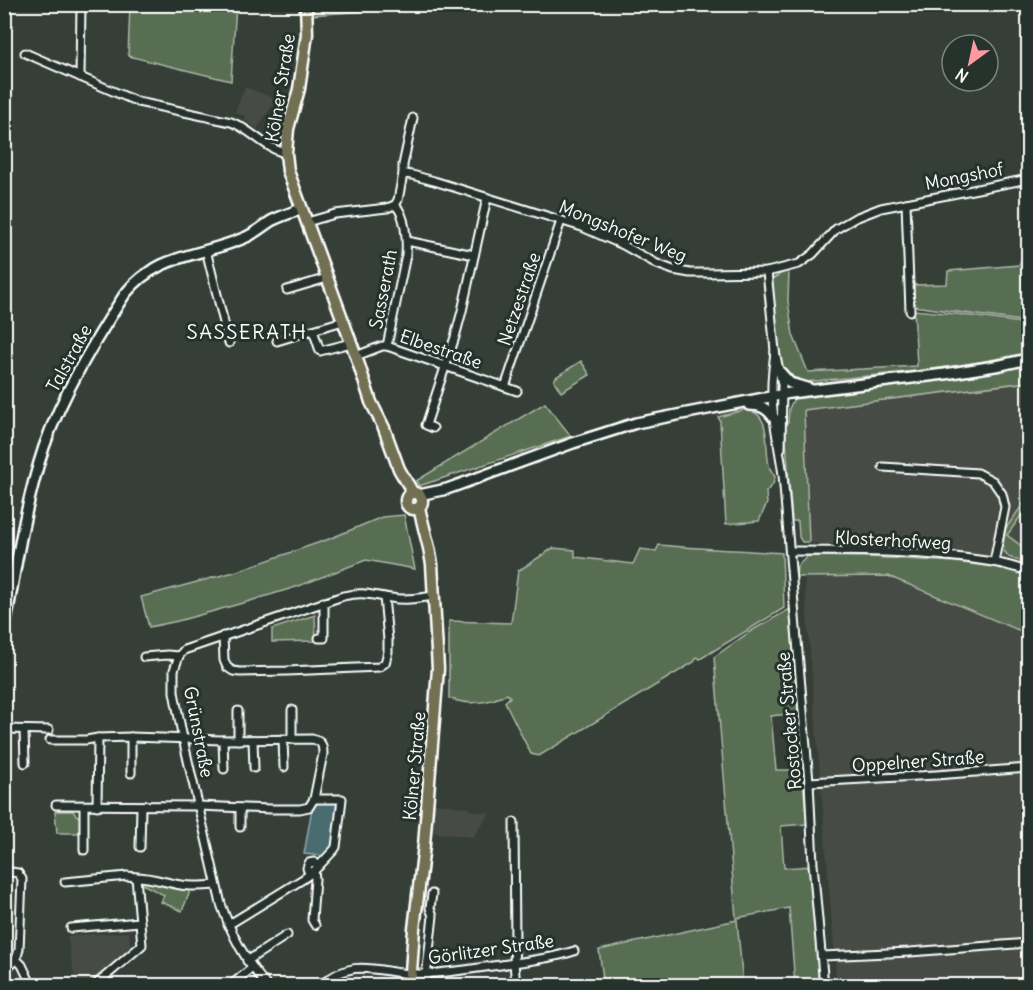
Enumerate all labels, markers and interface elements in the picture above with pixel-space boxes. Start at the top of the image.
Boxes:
street label: Kölner Straße [260,32,300,144]
north arrow [940,33,1000,93]
text: N [952,64,972,87]
street label: Mongshof [923,157,1006,195]
street label: Mongshofer Weg [556,195,690,267]
street label: Sasserath [364,247,402,331]
street label: Netzestraße [492,249,546,349]
district label: SASSERATH [187,319,307,344]
street label: Talstraße [41,320,97,396]
street label: Elbestraße [397,324,485,374]
street label: Klosterhofweg [834,525,952,555]
street label: Rostocker Straße [772,651,806,791]
street label: Grünstraße [179,684,219,780]
street label: Kölner Straße [398,710,430,822]
street label: Oppelner Straße [851,745,985,777]
street label: Görlitzer Straße [427,929,555,969]

